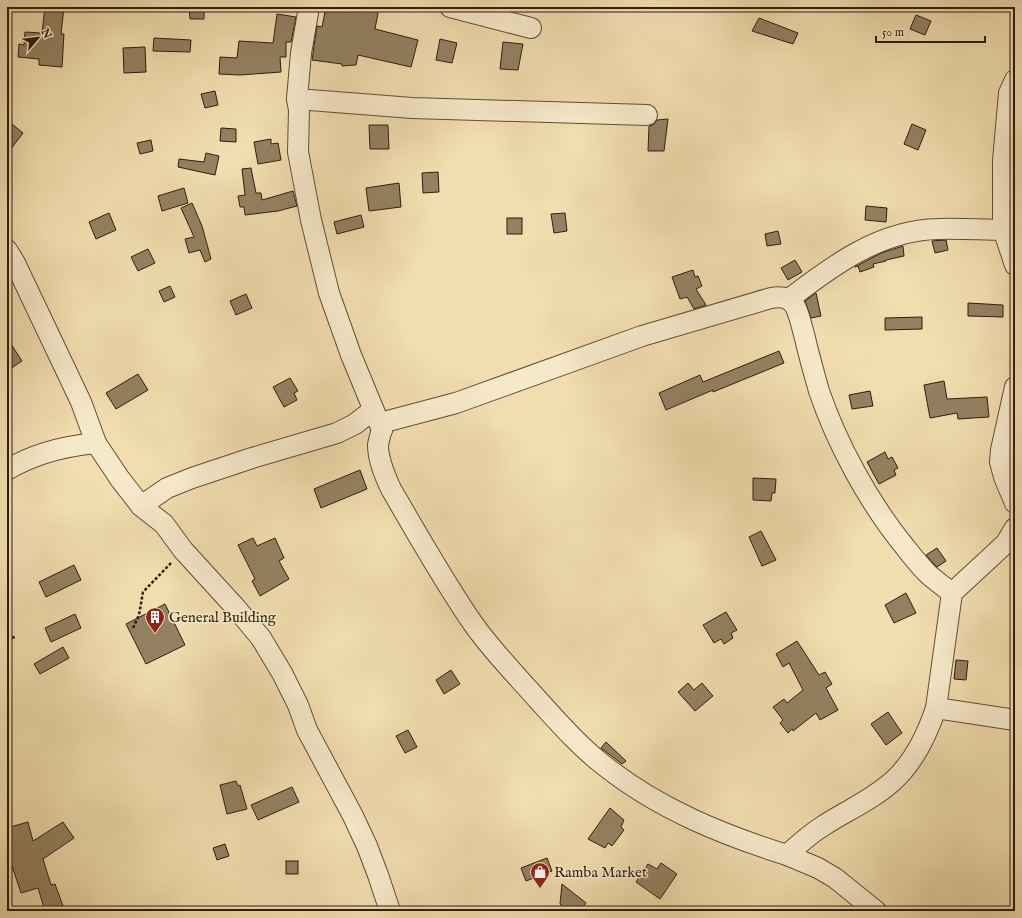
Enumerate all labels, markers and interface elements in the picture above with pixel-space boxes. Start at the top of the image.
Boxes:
north arrow [18,18,58,58]
scale bar [876,18,985,44]
text: N [37,25,55,42]
text: 50 m [882,25,904,40]
building icon: General Building [144,606,166,634]
place label: General Building [169,608,277,627]
shop icon: Ramba Market [529,861,551,889]
place label: Ramba Market [554,863,647,882]

